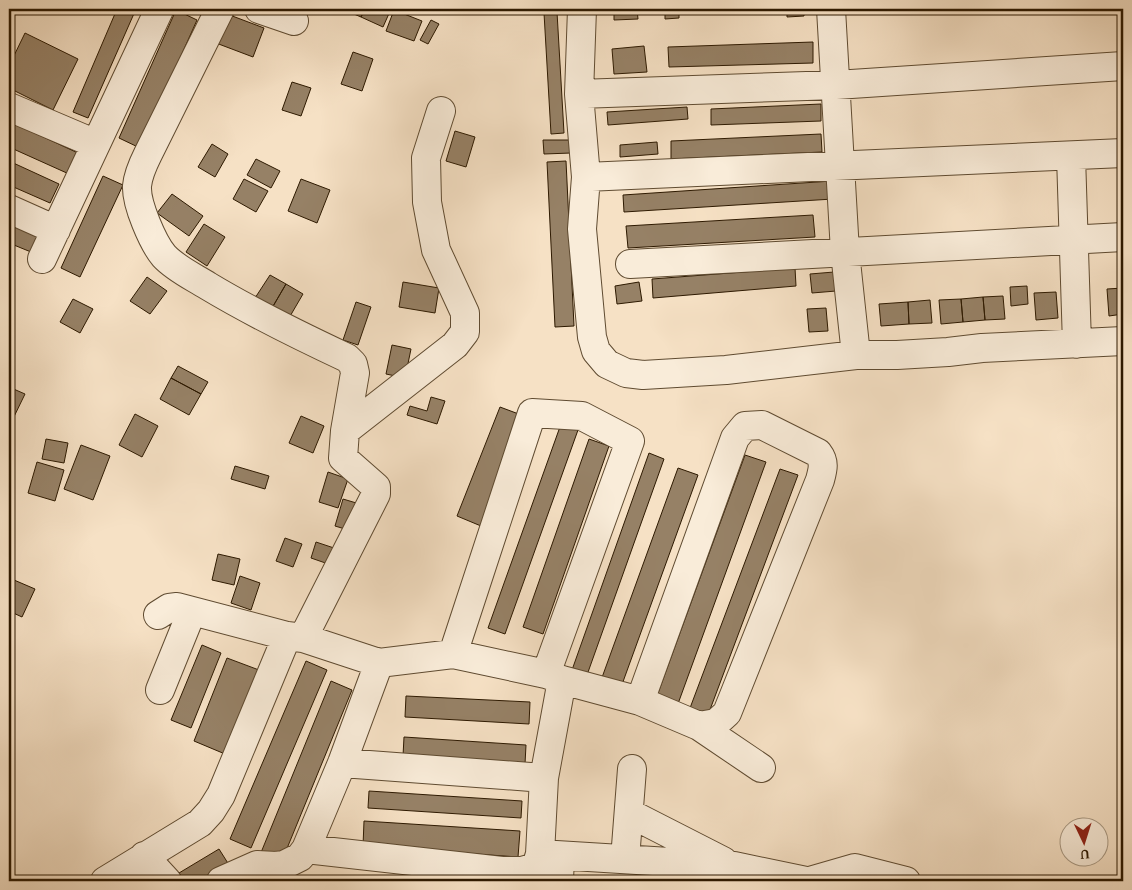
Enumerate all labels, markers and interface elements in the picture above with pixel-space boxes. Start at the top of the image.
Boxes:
north arrow [1060,818,1110,868]
text: U [1079,845,1090,865]

